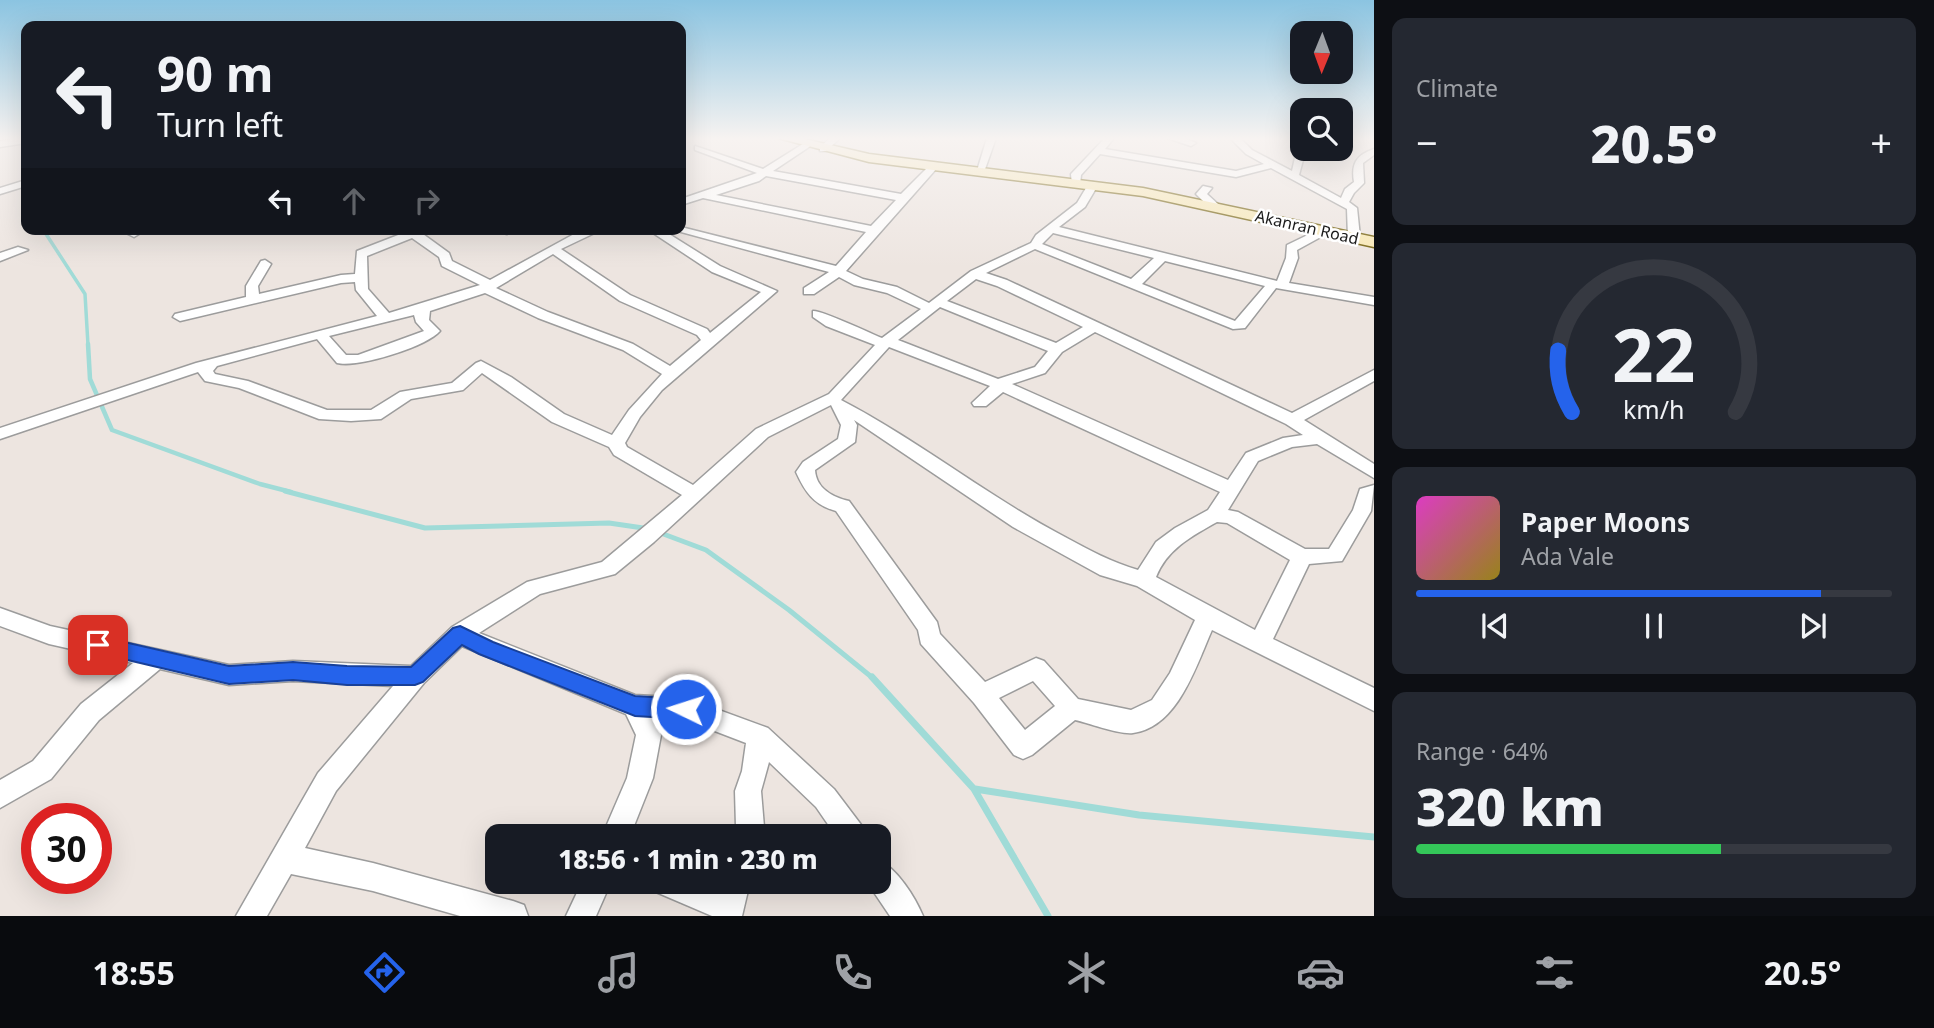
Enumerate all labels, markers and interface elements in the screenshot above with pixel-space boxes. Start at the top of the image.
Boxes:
north arrow [1290,21,1353,84]
map controls [1290,21,1353,161]
text: 90 m [157,40,274,106]
icon: left [42,49,133,140]
text: Climate [1416,72,1498,104]
button: search [1290,98,1353,161]
text: Turn left [157,103,283,146]
text: 20.5° [1591,107,1717,178]
text: − [1416,116,1438,168]
text: + [1870,116,1892,168]
icon: left [262,182,300,220]
icon: ahead [335,182,373,220]
icon: right [408,182,446,220]
street label: Akanran Road [1253,204,1361,250]
text: 22 [1612,304,1696,403]
text: km/h [1623,392,1685,426]
text: Paper Moons [1521,504,1690,540]
text: Ada Vale [1521,540,1614,572]
icon: previous [1476,607,1514,645]
icon: pause [1635,607,1673,645]
icon: next [1794,607,1832,645]
pin [68,615,128,675]
icon: arrive [79,626,117,664]
position arrow [649,672,723,746]
text: Range · 64% [1416,735,1548,767]
text: 320 km [1416,770,1604,841]
speed limit sign: 30 [21,803,112,894]
text: 18:56 · 1 min · 230 m [558,841,818,877]
icon: directions [360,948,409,997]
icon: music [594,948,643,997]
icon: phone [828,948,877,997]
icon: climate [1062,948,1111,997]
icon: car [1296,948,1345,997]
icon: filters [1530,948,1579,997]
text: 18:55 [93,951,175,994]
text: 20.5° [1764,951,1841,994]

